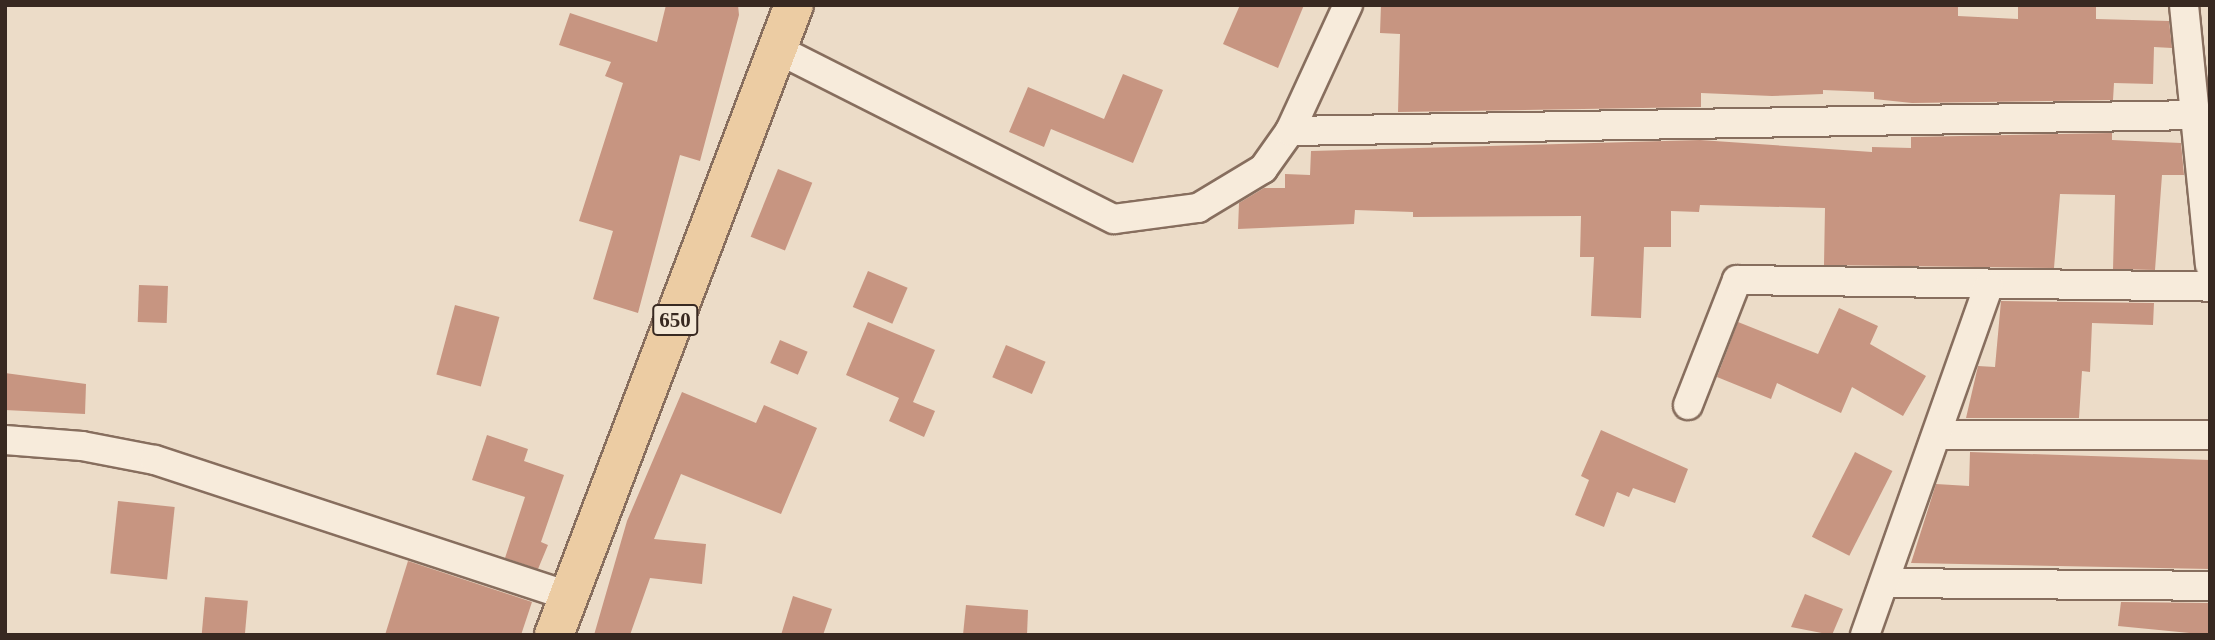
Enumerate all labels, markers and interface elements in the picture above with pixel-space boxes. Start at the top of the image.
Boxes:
road number: 650 [652,302,698,338]

